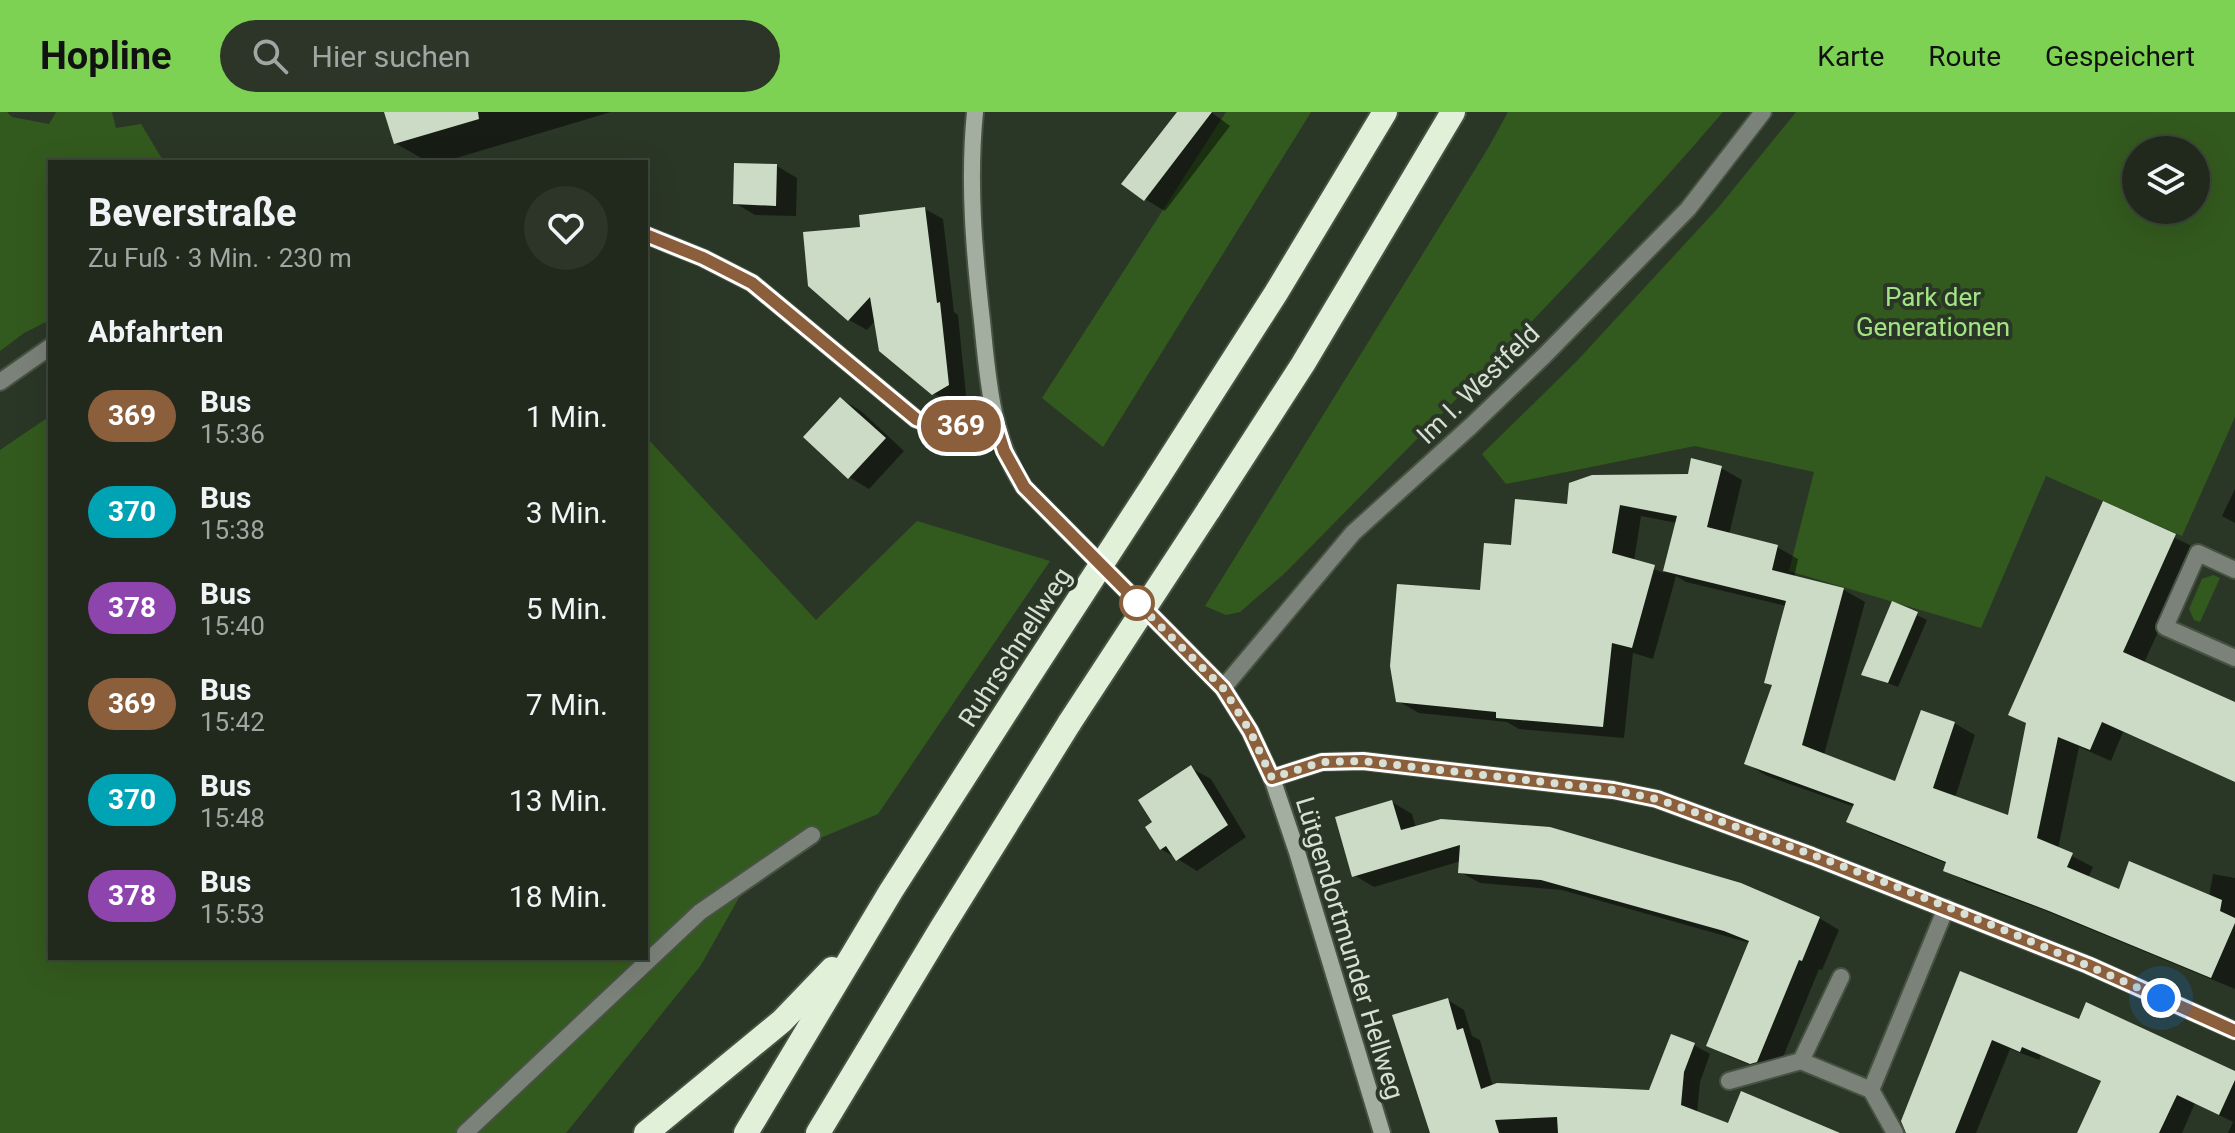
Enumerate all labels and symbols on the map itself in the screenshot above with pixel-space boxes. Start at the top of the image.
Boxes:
park label: Park der Generationen [1856,282,2010,342]
street label: Im I. Westfeld [1411,318,1545,450]
line badge: 369 [915,400,1007,452]
street label: Ruhrschnellweg [952,562,1078,732]
unlabelled marker [1120,586,1154,620]
street label: Lütgendortmunder Hellweg [1290,793,1410,1103]
your location [2141,978,2181,1018]

